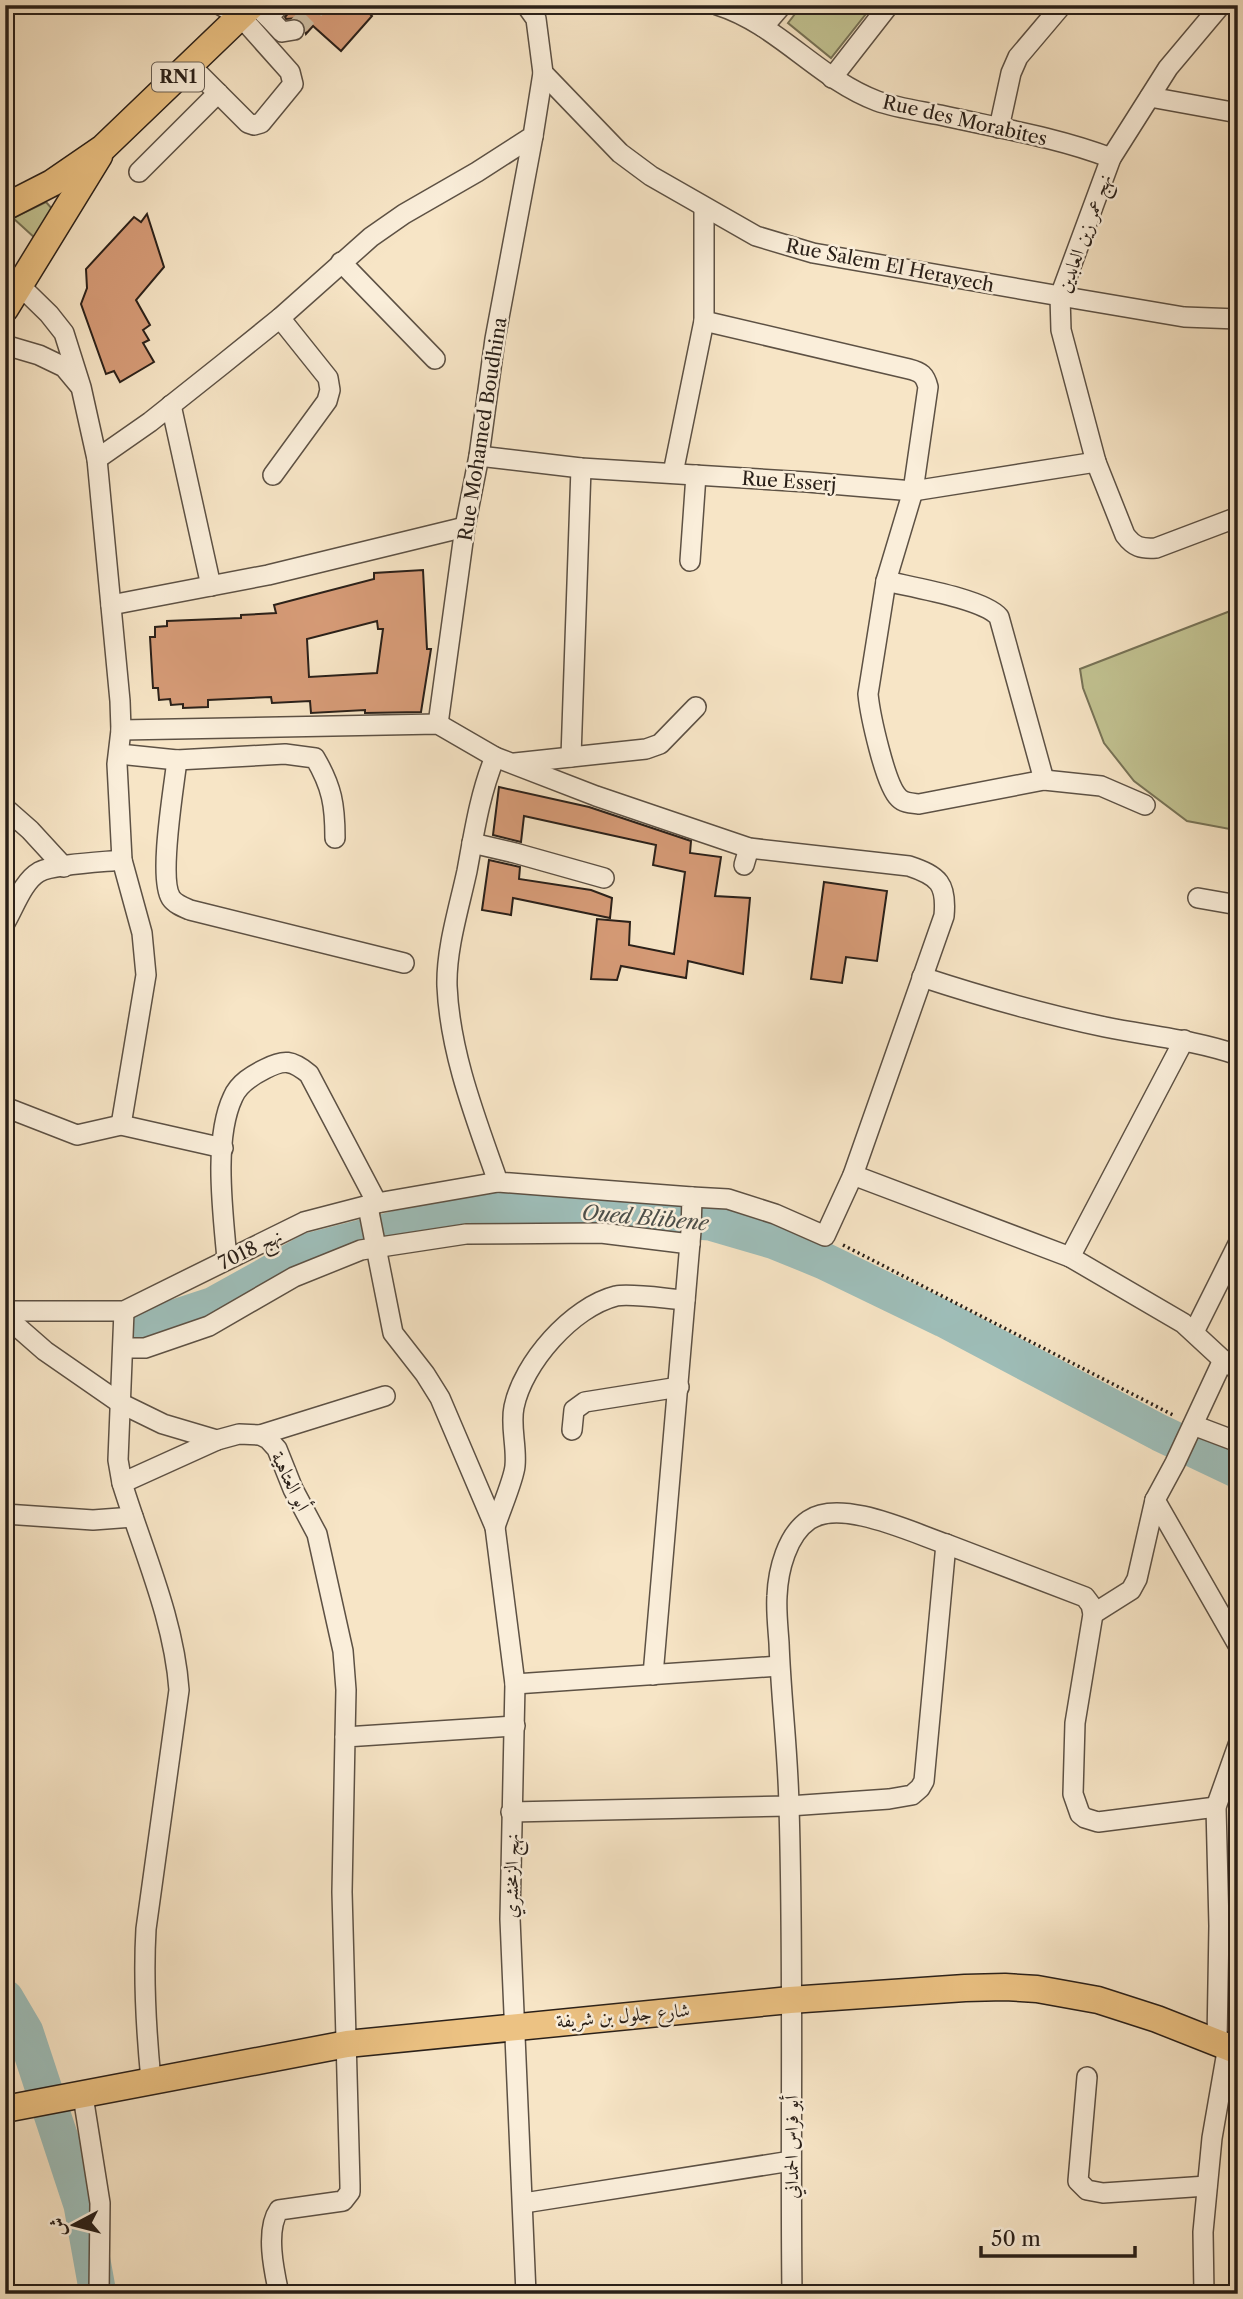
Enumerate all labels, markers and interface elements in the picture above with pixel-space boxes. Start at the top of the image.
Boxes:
road number: RN1 [152,62,204,92]
street label: Rue des Morabites [880,90,1049,151]
street label: نهج عمر زين العابدين [1052,171,1122,298]
street label: Rue Salem El Herayech [784,234,996,297]
street label: Rue Mohamed Boudhina [453,315,512,543]
street label: Rue Esserj [741,467,837,496]
water label: Oued Blibene [581,1200,710,1236]
street label: نهج 7018 [215,1224,288,1280]
street label: أبو العتاهية [265,1447,316,1516]
street label: نهج الزمخشري [499,1833,530,1919]
street label: شارع جلول بن شريفة [555,1998,691,2037]
street label: أبو فراس الحمداني [779,2095,807,2199]
north arrow [38,2190,108,2260]
scale bar [981,2215,1134,2259]
text: ش [45,2216,70,2238]
text: 50 m [991,2226,1041,2251]

